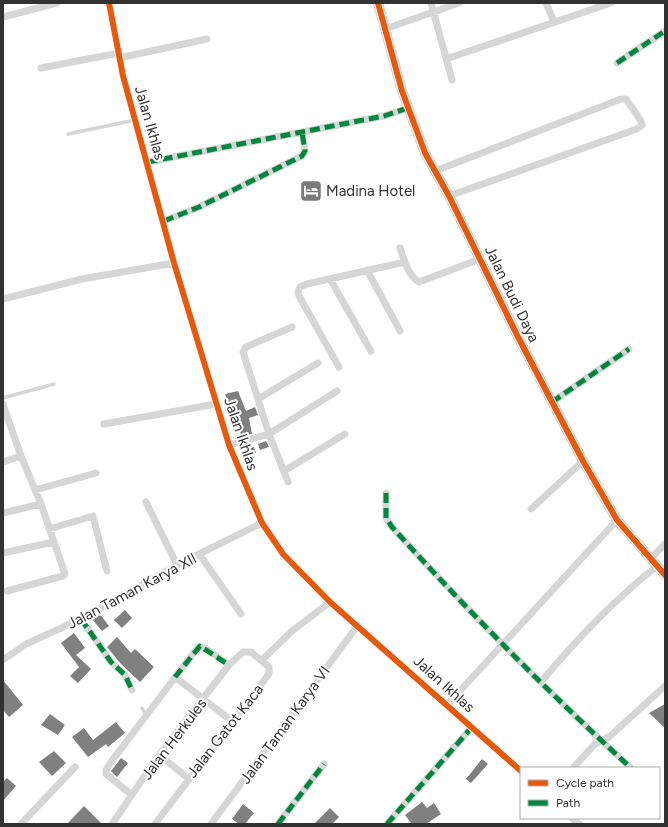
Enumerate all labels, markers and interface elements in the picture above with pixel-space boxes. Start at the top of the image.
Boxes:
street label: Jalan Ikhlas [131,84,169,162]
hotel icon: Madina Hotel [298,178,324,204]
place label: Madina Hotel [326,182,415,200]
street label: Jalan Budi Daya [481,243,543,345]
street label: Jalan Ikhlas [220,395,262,473]
street label: Jalan Taman Karya XII [64,549,200,633]
street label: Jalan Ikhlas [410,652,478,716]
street label: Jalan Taman Karya VI [236,663,334,787]
street label: Jalan Gatot Kaca [183,681,267,781]
street label: Jalan Herkules [138,695,210,783]
legend [520,767,660,819]
text: Cycle path [556,776,614,790]
text: Path [556,796,580,810]

